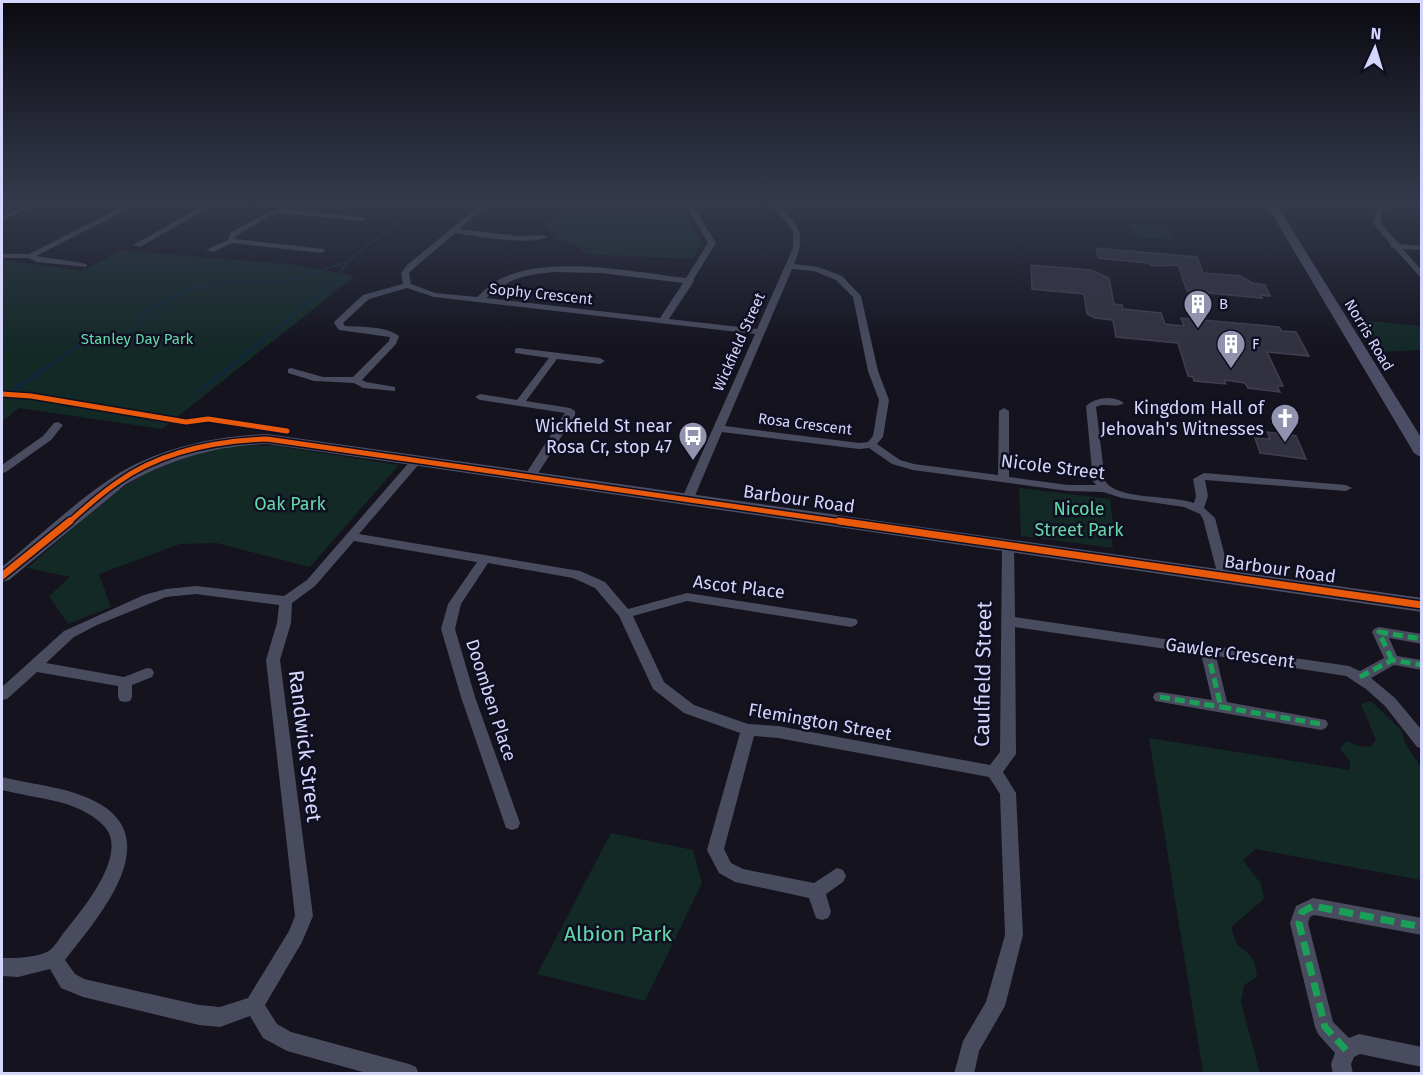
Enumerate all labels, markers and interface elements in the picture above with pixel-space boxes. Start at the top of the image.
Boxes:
north arrow [1345,18,1405,78]
text: N [1370,24,1382,43]
street label: Sophy Crescent [488,280,594,308]
building icon: B [1182,288,1214,330]
street label: Wickfield Street [709,289,769,394]
place label: B [1219,295,1228,313]
street label: Norris Road [1341,296,1397,374]
building icon: F [1215,328,1247,370]
park label: Stanley Day Park [81,330,194,348]
place label: F [1252,335,1259,353]
place label: Kingdom Hall of Jehovah's Witnesses [1100,397,1266,440]
church icon: Kingdom Hall of Jehovah's Witnesses [1269,402,1301,444]
street label: Rosa Crescent [757,409,854,439]
place label: Wickfield St near Rosa Cr, stop 47 [535,415,672,458]
bus stop icon: Wickfield St near Rosa Cr, stop 47 [677,420,709,462]
street label: Nicole Street [1000,450,1107,484]
street label: Barbour Road [742,480,856,518]
park label: Oak Park [254,493,327,515]
park label: Nicole Street Park [1034,498,1124,541]
street label: Barbour Road [1223,550,1337,588]
street label: Ascot Place [692,570,786,604]
street label: Caulfield Street [969,600,997,747]
street label: Gawler Crescent [1164,633,1296,673]
street label: Doomben Place [461,636,521,764]
street label: Randwick Street [283,668,327,824]
street label: Flemington Street [747,699,894,746]
park label: Albion Park [564,921,672,947]

